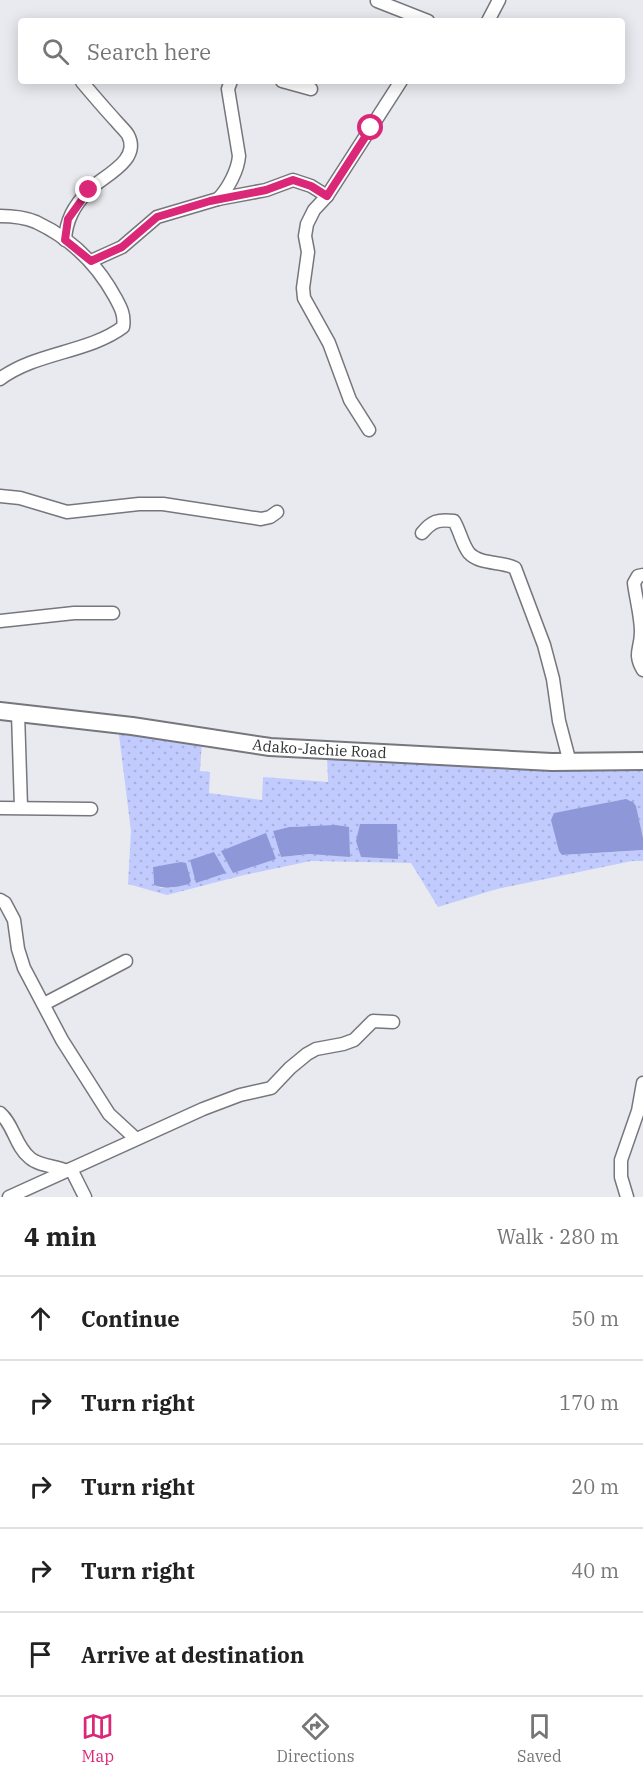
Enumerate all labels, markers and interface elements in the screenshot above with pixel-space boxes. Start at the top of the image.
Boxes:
search box [18,18,625,84]
icon: search [39,35,72,68]
text: Search here [87,37,211,66]
route start [357,114,383,140]
route end [75,176,101,202]
street label: Adako-Jachie Road [251,734,387,762]
text: 4 min [24,1219,97,1253]
text: Walk · 280 m [497,1223,619,1250]
icon: ahead [24,1302,57,1335]
text: Continue [81,1304,180,1333]
text: 50 m [571,1305,619,1332]
icon: right [24,1386,57,1419]
text: Turn right [81,1388,195,1417]
text: 170 m [559,1389,619,1416]
icon: right [24,1470,57,1503]
text: Turn right [81,1472,195,1501]
text: 20 m [571,1473,619,1500]
icon: right [24,1554,57,1587]
text: Turn right [81,1556,195,1585]
text: 40 m [571,1557,619,1584]
icon: arrive [24,1638,57,1671]
text: Arrive at destination [81,1640,304,1669]
tab: Map [81,1710,114,1766]
tab: Directions [277,1710,355,1766]
tab: Saved [517,1710,562,1766]

